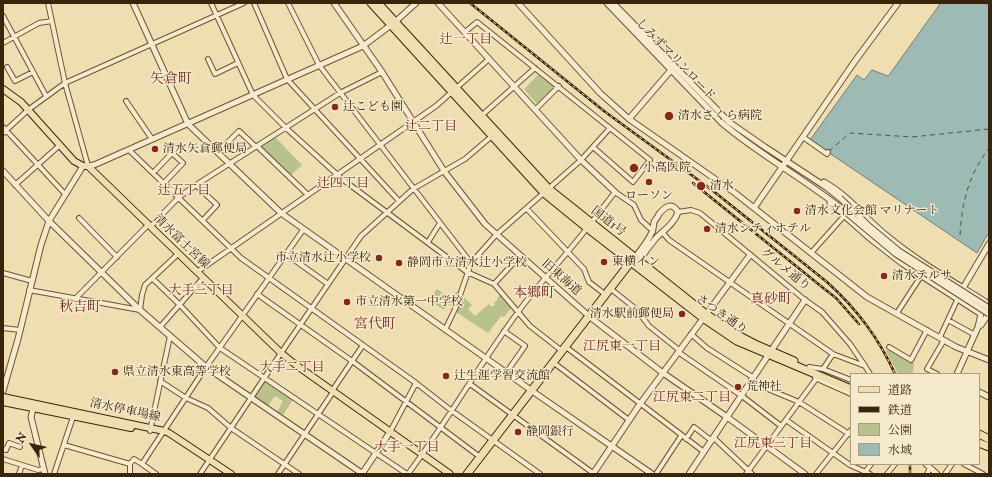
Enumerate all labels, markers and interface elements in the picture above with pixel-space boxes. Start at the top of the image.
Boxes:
street label: しみずマリンロード [632,16,718,104]
district label: 辻一丁目 [440,32,492,48]
district label: 矢倉町 [150,72,192,88]
place label: 辻こども園 [343,100,403,114]
marker: 辻こども園 [330,102,340,112]
place label: 清水さくら病院 [678,109,762,123]
marker: 清水さくら病院 [663,110,675,122]
district label: 辻二丁目 [405,119,457,135]
place label: 清水矢倉郵便局 [163,142,247,156]
marker: 清水矢倉郵便局 [150,144,160,154]
place label: 小高医院 [643,161,691,175]
marker: 小高医院 [628,162,640,174]
district label: 辻四丁目 [317,176,369,192]
marker: ローソン [644,177,654,187]
place label: 清水 [710,179,734,193]
marker: 清水 [695,180,707,192]
district label: 辻五丁目 [158,183,210,199]
place label: ローソン [625,189,673,203]
street label: 国道1号 [588,204,628,240]
place label: 清水文化会館 マリナート [805,204,940,218]
marker: 清水文化会館 マリナート [792,206,802,216]
street label: 清水富士宮線 [150,212,212,272]
place label: 清水シティホテル [715,222,811,236]
marker: 清水シティホテル [702,224,712,234]
street label: グルメ通り [757,246,813,294]
place label: 市立清水辻小学校 [275,251,371,265]
marker: 市立清水辻小学校 [374,253,384,263]
place label: 東横イン [612,255,660,269]
place label: 静岡市立清水辻小学校 [407,256,527,270]
street label: 旧東海道 [538,257,584,299]
marker: 東横イン [599,257,609,267]
marker: 静岡市立清水辻小学校 [394,258,404,268]
place label: 清水テルサ [892,269,952,283]
marker: 清水テルサ [879,271,889,281]
district label: 大手三丁目 [169,283,233,299]
district label: 本郷町 [513,286,555,302]
street label: さつき通り [692,292,750,338]
district label: 真砂町 [750,292,792,308]
place label: 市立清水第一中学校 [355,295,463,309]
marker: 市立清水第一中学校 [342,297,352,307]
district label: 秋吉町 [59,300,101,316]
place label: 清水駅前郵便局 [590,307,674,321]
marker: 清水駅前郵便局 [677,309,687,319]
district label: 宮代町 [354,317,396,333]
district label: 江尻東一丁目 [583,339,661,355]
district label: 大手二丁目 [260,360,324,376]
place label: 県立清水東高等学校 [123,365,231,379]
marker: 県立清水東高等学校 [110,367,120,377]
place label: 辻生涯学習交流館 [454,369,550,383]
marker: 辻生涯学習交流館 [441,371,451,381]
legend [850,373,980,465]
place label: 荒神社 [746,380,782,394]
marker: 荒神社 [733,382,743,392]
text: 道路 [888,383,912,398]
district label: 江尻東二丁目 [653,390,731,406]
street label: 清水停車場線 [88,396,162,426]
text: 鉄道 [888,403,912,418]
text: 公園 [888,423,912,438]
north arrow [12,425,52,465]
place label: 静岡銀行 [526,425,574,439]
marker: 静岡銀行 [513,427,523,437]
text: N [13,430,30,446]
district label: 江尻東三丁目 [734,436,812,452]
district label: 大手一丁目 [375,440,439,456]
text: 水域 [888,443,912,458]

